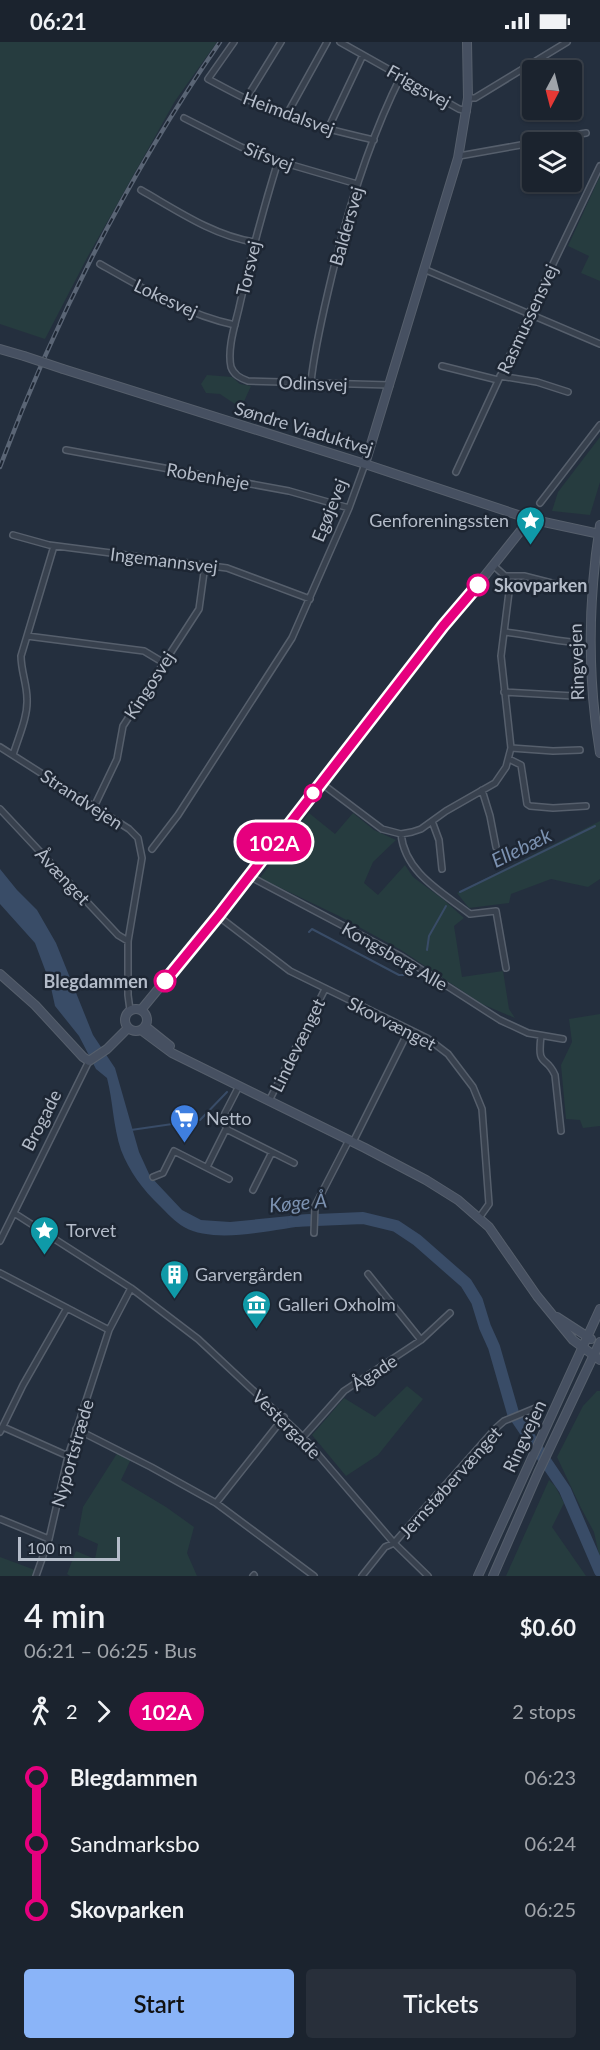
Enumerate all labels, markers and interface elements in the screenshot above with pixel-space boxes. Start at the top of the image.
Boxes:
text: 06:21 [30,8,87,35]
street label: Friggsvej [383,60,455,112]
north arrow [522,60,582,120]
map controls [522,60,582,192]
street label: Heimdalsvej [240,86,338,140]
button: layers [522,132,582,192]
street label: Sifsvej [241,137,297,175]
street label: Baldersvej [324,184,368,268]
street label: Torsvej [231,238,265,298]
street label: Rasmussensvej [492,261,562,377]
street label: Lokesvej [131,274,201,322]
street label: Odinsvej [278,371,348,395]
street label: Søndre Viaduktvej [232,396,376,460]
street label: Robenheje [165,458,251,494]
street label: Egøjevej [306,475,352,545]
place icon: Genforeningssten [514,504,546,546]
place label: Genforeningssten [369,509,509,531]
street label: Ingemannsvej [109,542,219,578]
marker: Skovparken [467,574,489,596]
place label: Skovparken [494,574,587,596]
street label: Ringvejen [564,623,588,701]
street label: Kingosvej [119,647,179,723]
street label: Strandvejen [37,764,127,834]
unlabelled marker [304,784,322,802]
line badge: 102A [232,822,316,862]
water label: Ellebæk [487,822,556,872]
text: 102A [248,830,300,855]
street label: Åvænget [31,843,95,910]
street label: Kongsberg Alle [338,917,452,995]
place label: Blegdammen [44,970,148,992]
marker: Blegdammen [154,970,176,992]
street label: Skovvænget [344,991,440,1055]
street label: Lindevænget [265,994,329,1096]
street label: Brogade [16,1086,66,1154]
supermarket icon: Netto [169,1102,201,1144]
place label: Netto [206,1107,251,1129]
water label: Køge Å [268,1188,328,1216]
place icon: Torvet [29,1214,61,1256]
place label: Torvet [66,1219,117,1241]
building icon: Garvergården [158,1258,190,1300]
place label: Garvergården [195,1263,303,1285]
museum icon: Galleri Oxholm [241,1288,273,1330]
place label: Galleri Oxholm [278,1293,396,1315]
street label: Ågade [347,1349,401,1395]
street label: Vestergade [248,1385,326,1463]
street label: Ringvejen [498,1396,550,1476]
street label: Nyportstræde [46,1397,98,1509]
street label: Jernstøbervænget [394,1421,506,1542]
scale bar [18,1534,120,1562]
text: 100 m [27,1538,72,1557]
text: 4 min [24,1595,105,1635]
text: $0.60 [520,1614,576,1641]
text: 06:21 – 06:25 · Bus [24,1638,197,1662]
icon: walk [24,1695,57,1728]
icon: forward [87,1695,120,1728]
text: 2 [66,1699,78,1723]
text: 102A [141,1699,192,1724]
text: 2 stops [512,1699,576,1723]
text: Blegdammen [70,1764,198,1791]
text: 06:23 [525,1765,576,1789]
text: Sandmarksbo [70,1830,200,1857]
text: 06:24 [525,1831,576,1855]
text: Skovparken [70,1896,184,1923]
text: 06:25 [525,1897,576,1921]
button: Start [24,1969,294,2038]
button: Tickets [306,1969,576,2038]

